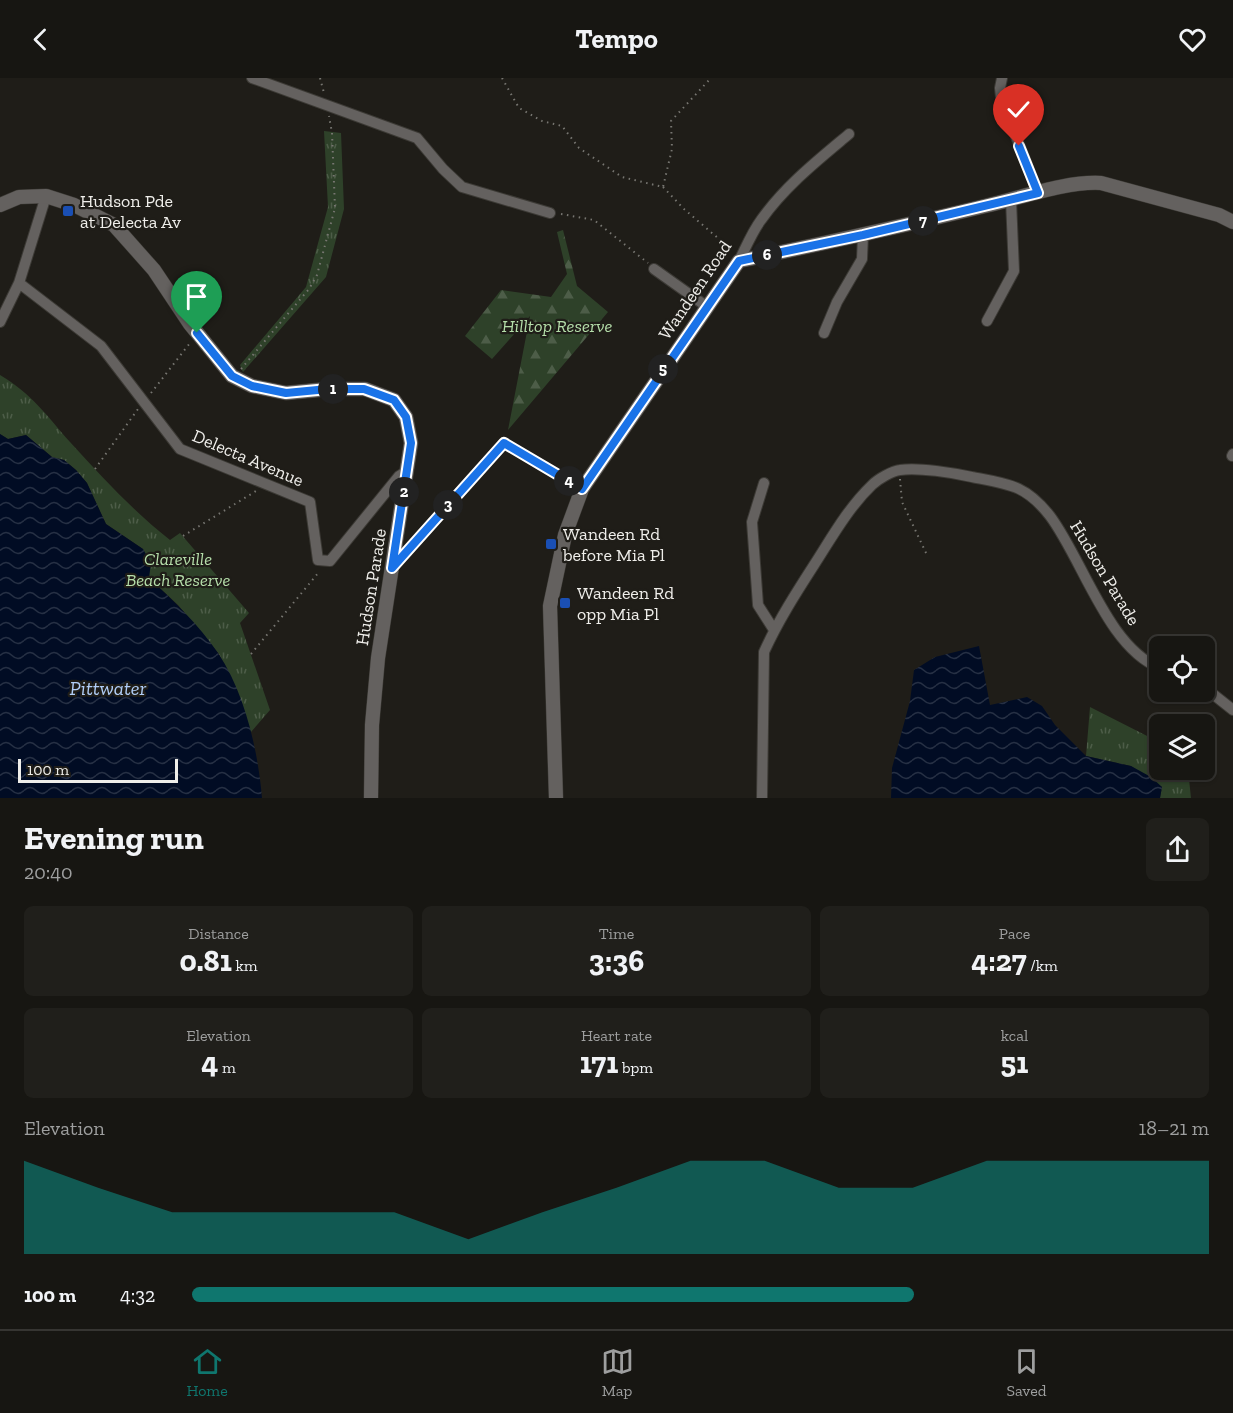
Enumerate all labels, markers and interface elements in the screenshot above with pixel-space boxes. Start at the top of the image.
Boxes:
icon: back [24,23,57,56]
text: Tempo [575,23,658,55]
icon: heart [1176,23,1209,56]
pin [993,84,1044,146]
icon: check [1002,93,1035,126]
place label: Hudson Pde at Delecta Av [80,190,181,233]
marker: Hudson Pde at Delecta Av [61,204,75,218]
pin: 7 [908,206,938,236]
text: 7 [919,211,927,230]
street label: Wandeen Road [654,236,736,344]
pin: 6 [752,240,782,270]
text: 6 [763,245,771,264]
pin [171,271,222,333]
icon: arrive [180,280,213,313]
park label: Hilltop Reserve [502,315,612,337]
pin: 5 [648,354,678,384]
text: 5 [659,359,667,378]
pin: 1 [318,374,348,404]
text: 1 [330,379,336,398]
street label: Delecta Avenue [189,425,307,491]
pin: 4 [554,466,584,496]
text: 4 [564,471,574,490]
pin: 2 [389,477,419,507]
text: 2 [400,482,408,501]
pin: 3 [433,490,463,520]
text: 3 [444,495,452,514]
street label: Hudson Parade [1065,517,1145,629]
place label: Wandeen Rd before Mia Pl [562,523,665,566]
street label: Hudson Parade [351,527,391,647]
marker: Wandeen Rd before Mia Pl [544,537,558,551]
park label: Clareville Beach Reserve [126,548,230,591]
place label: Wandeen Rd opp Mia Pl [577,582,674,625]
marker: Wandeen Rd opp Mia Pl [558,596,572,610]
map controls [1149,636,1215,780]
button: locate [1149,636,1215,702]
water label: Pittwater [70,676,147,700]
button: layers [1149,714,1215,780]
scale bar [18,756,178,784]
text: 100 m [27,760,69,779]
text: Evening run [24,818,204,857]
button: share [1146,818,1209,881]
text: 20:40 [24,860,73,884]
text: Distance [188,924,249,943]
text: Time [599,924,634,943]
text: Pace [999,924,1030,943]
text: 0.81 [179,943,232,979]
text: 3:36 [589,943,644,979]
text: 4:27 [971,943,1027,979]
text: km [232,956,258,975]
text: /km [1027,956,1058,975]
text: Elevation [186,1026,251,1045]
text: Heart rate [581,1026,652,1045]
text: kcal [1001,1026,1028,1045]
text: 4 [201,1045,218,1081]
text: 171 [580,1045,618,1081]
text: 51 [1001,1045,1028,1081]
text: m [218,1058,236,1077]
text: bpm [618,1058,653,1077]
text: Elevation [24,1116,105,1140]
text: 18–21 m [1139,1116,1209,1140]
text: 100 m [24,1283,76,1307]
text: 4:32 [120,1283,155,1307]
tab: Home [186,1345,228,1400]
tab: Map [601,1345,634,1400]
tab: Saved [1006,1345,1047,1400]

